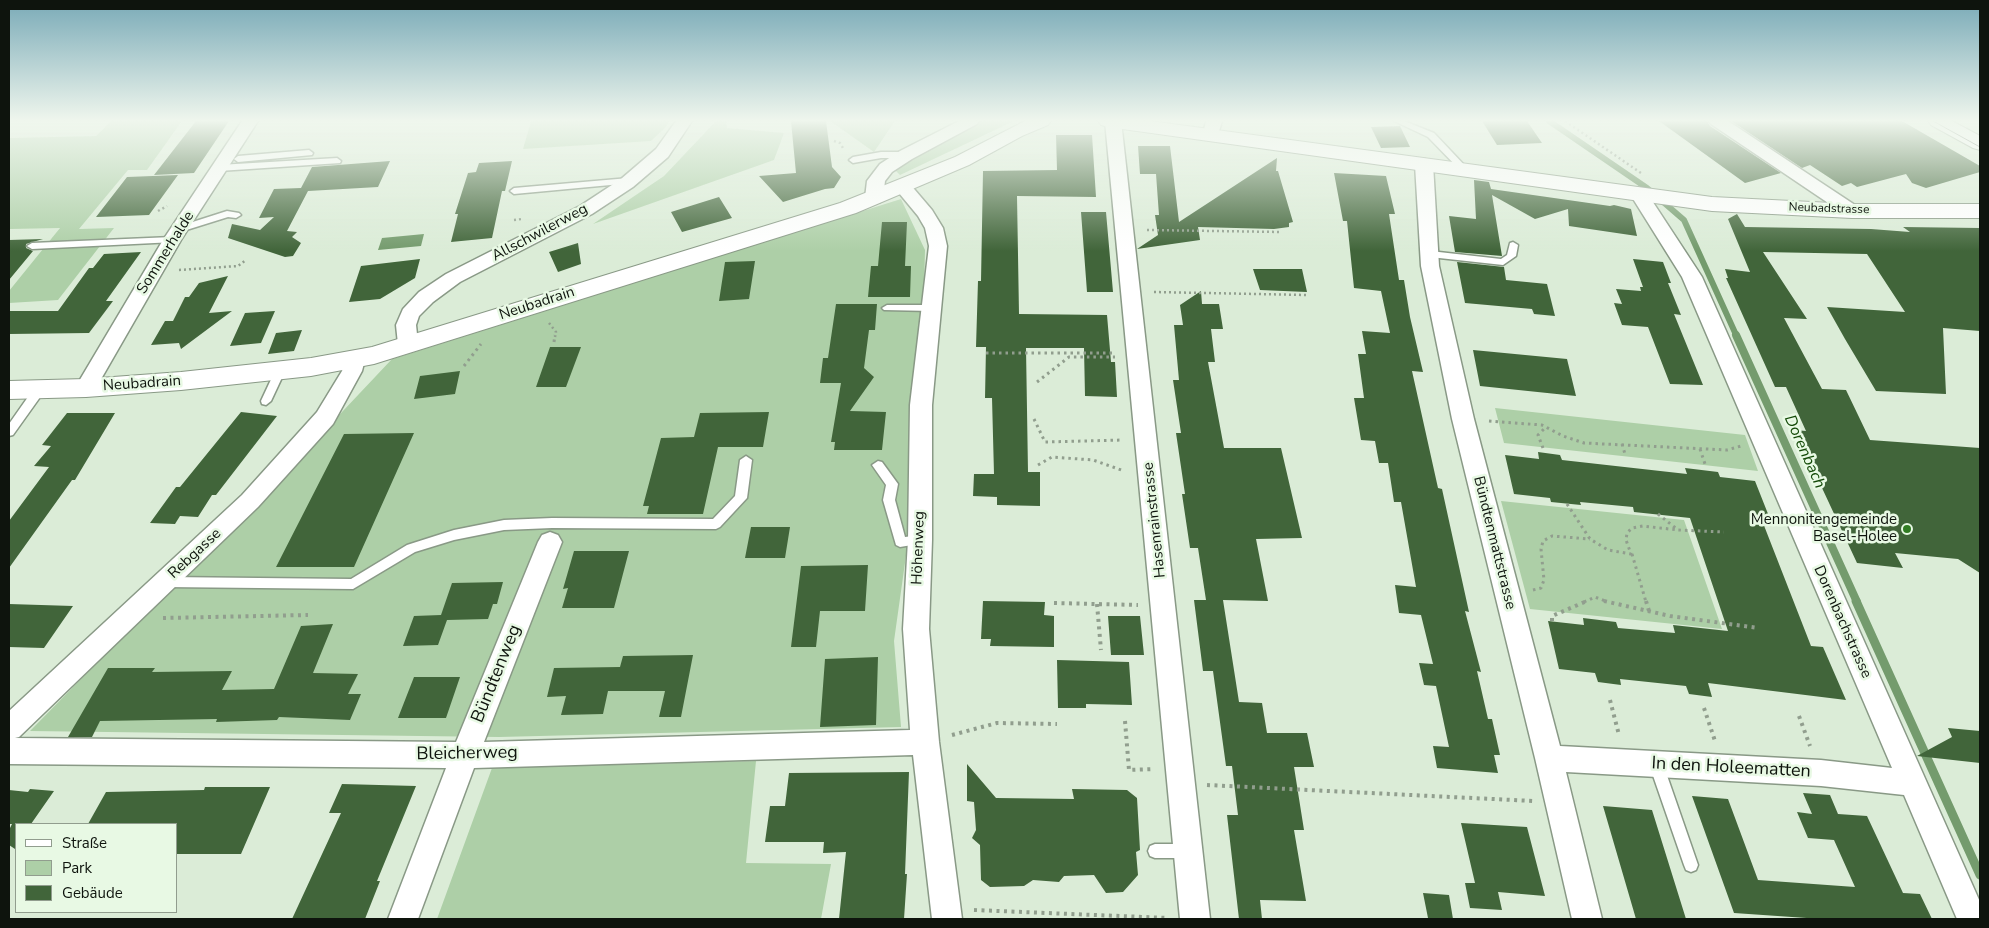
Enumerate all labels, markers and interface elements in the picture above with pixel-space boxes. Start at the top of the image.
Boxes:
street label: Allschwilerweg [489,200,591,266]
street label: Neubadstrasse [1788,200,1870,218]
street label: Sommerhalde [133,208,199,298]
street label: Neubadrain [497,283,577,325]
street label: Neubadrain [102,372,182,396]
water label: Dorenbach [1779,412,1829,492]
street label: Hasenrainstrasse [1140,461,1170,579]
street label: Bündtenmattstrasse [1469,475,1519,611]
street label: Höhenweg [909,511,929,585]
place label: Mennonitengemeinde Basel-Holee [1751,511,1897,546]
marker: Mennonitengemeinde Basel-Holee [1901,523,1913,535]
street label: Rebgasse [165,525,225,583]
street label: Dorenbachstrasse [1809,563,1875,681]
street label: Bündtenweg [468,622,526,726]
street label: Bleicherweg [416,742,518,766]
street label: In den Holeematten [1651,753,1811,783]
legend [15,823,178,913]
text: Straße [62,833,107,853]
text: Park [62,858,92,878]
text: Gebäude [62,883,123,903]

